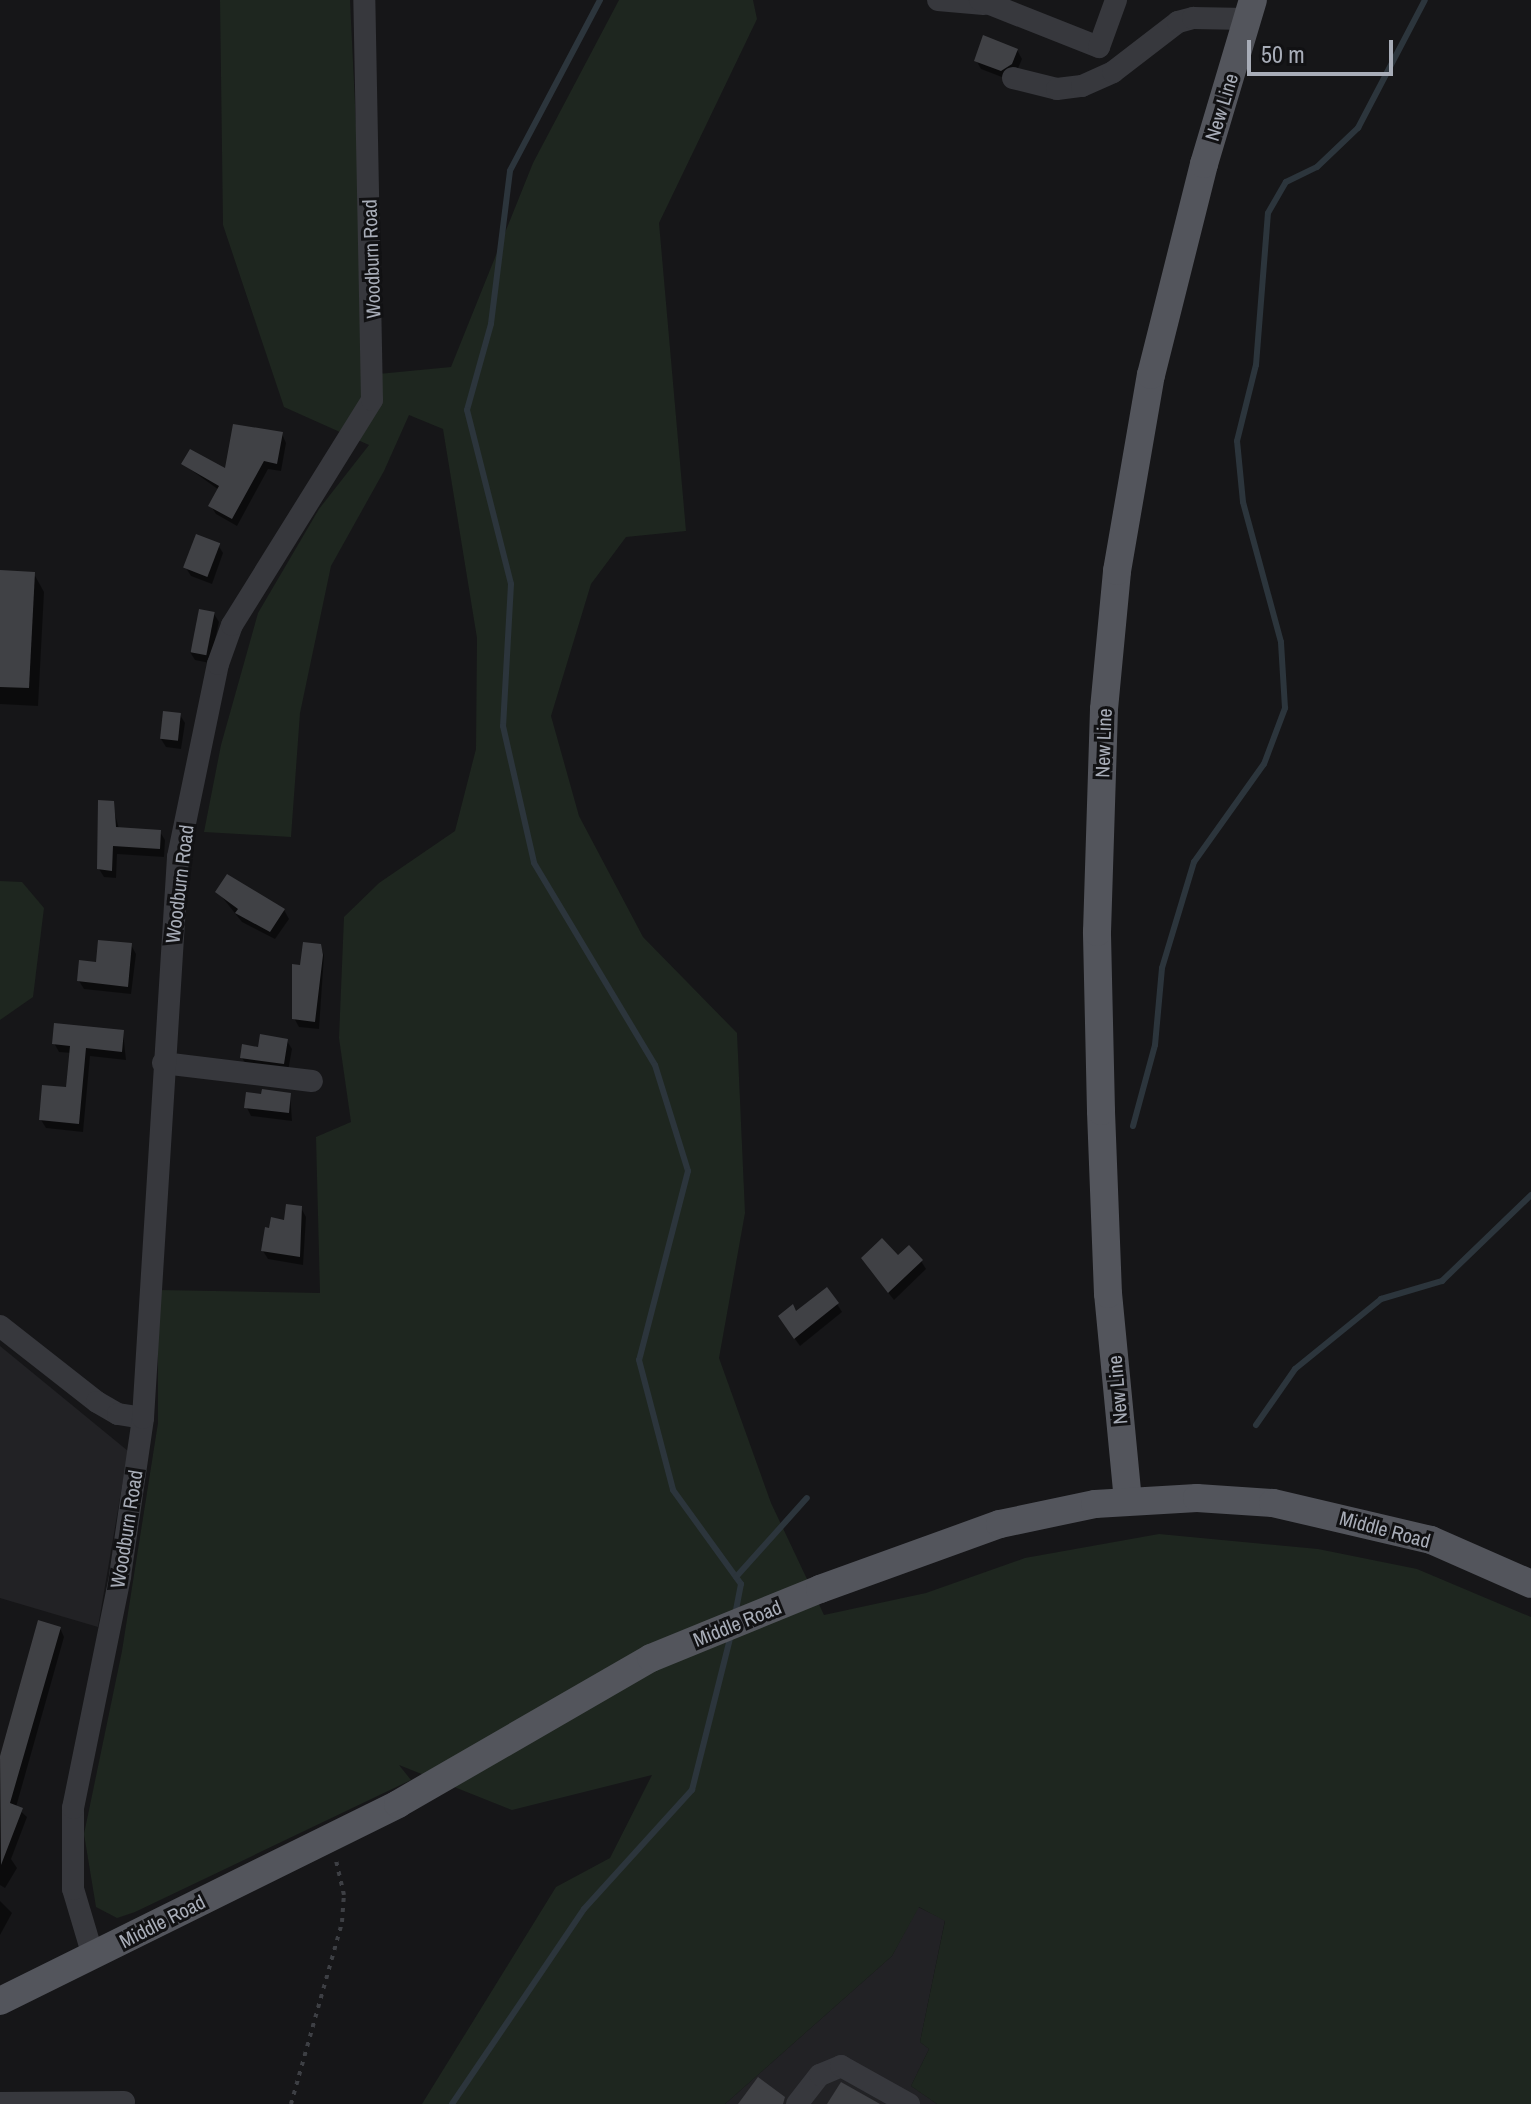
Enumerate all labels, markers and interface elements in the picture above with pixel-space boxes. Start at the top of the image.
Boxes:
scale bar [1251,24,1397,74]
text: 50 m [1261,38,1305,70]
street label: New Line [1199,70,1243,144]
street label: Woodburn Road [357,199,385,319]
street label: New Line [1090,708,1116,778]
street label: Woodburn Road [160,823,198,945]
street label: New Line [1102,1354,1132,1426]
street label: Woodburn Road [105,1468,147,1590]
street label: Middle Road [1337,1505,1433,1553]
street label: Middle Road [689,1594,785,1652]
street label: Middle Road [115,1889,209,1953]

